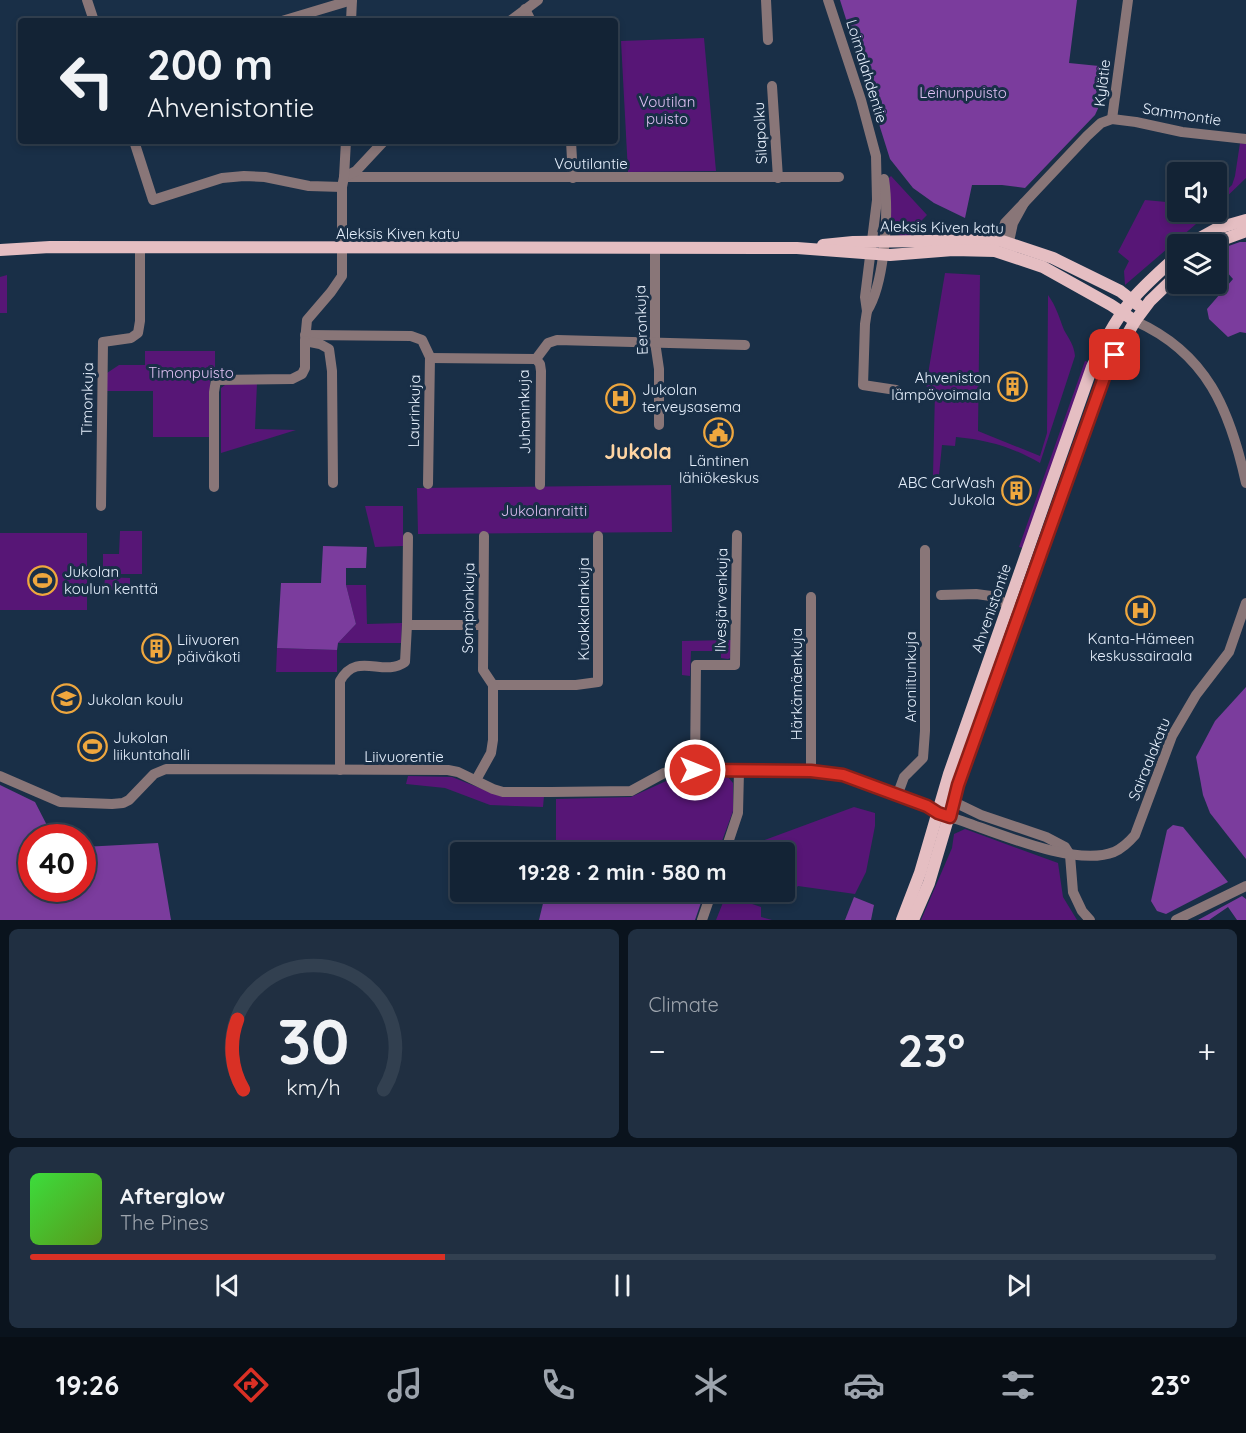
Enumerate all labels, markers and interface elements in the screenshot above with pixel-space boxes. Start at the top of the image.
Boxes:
street label: Loimalahdentie [842,17,892,125]
text: 200 m [147,38,273,91]
icon: left [48,42,126,120]
street label: Kylätie [1090,58,1114,108]
park label: Leinunpuisto [919,83,1007,102]
text: Ahvenistontie [147,90,314,124]
park label: Voutilan puisto [639,92,695,128]
street label: Sammontie [1141,98,1223,130]
street label: Silapolku [749,101,771,165]
street label: Voutilantie [554,154,628,173]
map controls [1167,162,1227,294]
button: sound [1167,162,1227,222]
street label: Aleksis Kiven katu [880,216,1004,238]
street label: Aleksis Kiven katu [336,224,460,243]
button: layers [1167,234,1227,294]
street label: Eeronkuja [630,285,652,355]
pin [1089,329,1140,380]
icon: arrive [1098,338,1131,371]
street label: Timonkuja [77,362,97,436]
park label: Timonpuisto [148,363,234,382]
place label: Ahveniston lämpövoimala [891,368,991,404]
street label: Juhaninkuja [514,369,534,455]
building icon: Ahveniston lämpövoimala [996,370,1028,402]
street label: Laurinkuja [404,374,424,448]
place label: Jukolan terveysasema [642,380,741,416]
hospital icon: Jukolan terveysasema [605,382,637,414]
public building icon: Läntinen lähiökeskus [703,417,735,449]
district label: Jukola [604,438,672,464]
place label: Läntinen lähiökeskus [679,451,759,487]
place label: ABC CarWash Jukola [898,473,995,509]
building icon: ABC CarWash Jukola [1000,475,1032,507]
park label: Jukolanraitti [501,501,587,520]
street label: Ilvesjärvenkuja [711,548,731,652]
street label: Kuokkalankuja [574,557,593,661]
street label: Ahvenistontie [967,561,1015,655]
place label: Jukolan koulun kenttä [64,562,158,598]
street label: Sompionkuja [458,562,478,654]
sports icon: Jukolan koulun kenttä [27,564,59,596]
hospital icon: Kanta-Hämeen keskussairaala [1125,595,1157,627]
street label: Härkämäenkuja [787,628,806,740]
place label: Kanta-Hämeen keskussairaala [1087,629,1195,665]
place label: Liivuoren päiväkoti [177,630,240,666]
street label: Aroniitunkuja [901,631,920,723]
building icon: Liivuoren päiväkoti [140,632,172,664]
school or university icon: Jukolan koulu [50,683,82,715]
place label: Jukolan koulu [87,690,183,709]
street label: Sairaalakatu [1124,715,1174,803]
place label: Jukolan liikuntahalli [113,728,190,764]
sports icon: Jukolan liikuntahalli [76,730,108,762]
position arrow [663,738,727,802]
street label: Liivuorentie [364,747,444,766]
speed limit sign: 40 [18,824,96,902]
text: 19:28 · 2 min · 580 m [519,858,727,886]
text: Climate [649,992,719,1017]
text: 30 [278,1002,350,1080]
text: 23° [898,1022,965,1078]
text: − [649,1030,666,1071]
text: + [1197,1030,1216,1071]
text: km/h [287,1075,341,1101]
text: Afterglow [120,1182,225,1210]
text: The Pines [120,1210,209,1235]
icon: previous [211,1269,244,1302]
icon: pause [606,1269,639,1302]
icon: next [1002,1269,1035,1302]
icon: directions [230,1364,272,1406]
icon: music [384,1364,426,1406]
icon: phone [537,1364,579,1406]
icon: climate [690,1364,732,1406]
icon: car [843,1364,885,1406]
icon: filters [997,1364,1039,1406]
text: 19:26 [56,1368,119,1402]
text: 23° [1150,1368,1190,1402]

